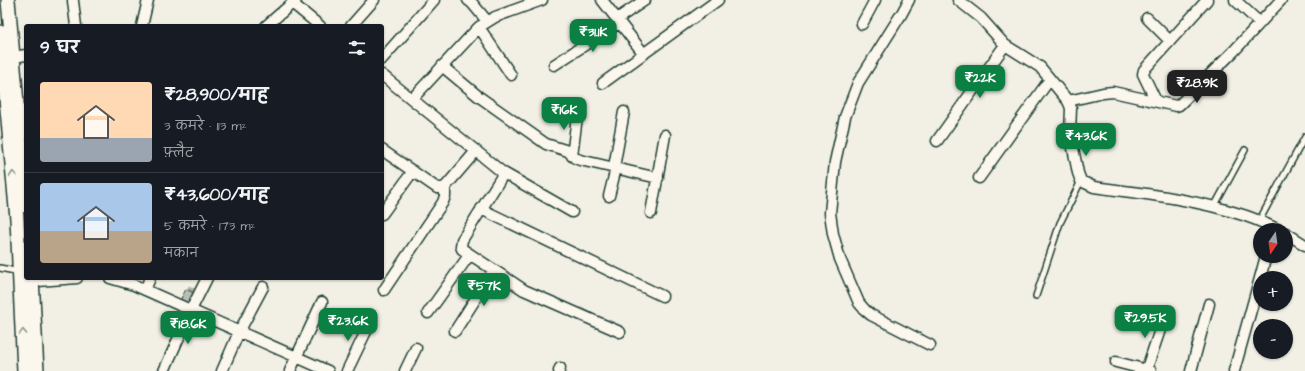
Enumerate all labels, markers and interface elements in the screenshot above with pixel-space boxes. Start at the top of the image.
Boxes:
pin: ₹31.1K [560,19,626,53]
text: ₹31.1K [579,23,607,41]
text: 9 घर [40,36,79,60]
icon: filters [346,37,368,59]
pin: ₹22K [956,65,1004,99]
text: ₹22K [964,69,996,87]
pin: ₹28.9K [1164,70,1230,104]
text: ₹28.9K [1176,74,1218,92]
text: ₹28,900/माह [164,83,268,107]
pin: ₹16K [540,97,588,131]
icon: home [72,98,120,146]
text: ₹16K [551,101,577,119]
text: 3 कमरे · 113 m² [164,117,247,135]
pin: ₹43.6K [1053,123,1119,157]
text: ₹43.6K [1065,127,1107,145]
text: फ़्लैट [164,144,194,162]
one-way arrow [8,171,17,177]
text: ₹43,600/माह [164,183,269,207]
icon: home [72,199,120,247]
text: 5 कमरे · 173 m² [164,217,255,235]
north arrow [1253,223,1293,263]
map controls [1253,223,1293,359]
text: मकान [164,244,198,262]
button: + [1253,271,1293,311]
pin: ₹57K [460,273,508,307]
text: ₹57K [467,277,501,295]
pin: ₹29.5K [1112,305,1178,339]
pin: ₹23.6K [315,308,381,342]
text: ₹29.5K [1124,309,1166,327]
pin: ₹18.6K [155,311,221,345]
text: ₹23.6K [328,312,368,330]
text: ₹18.6K [170,315,206,333]
button: − [1253,319,1293,359]
one-way arrow [18,329,27,335]

